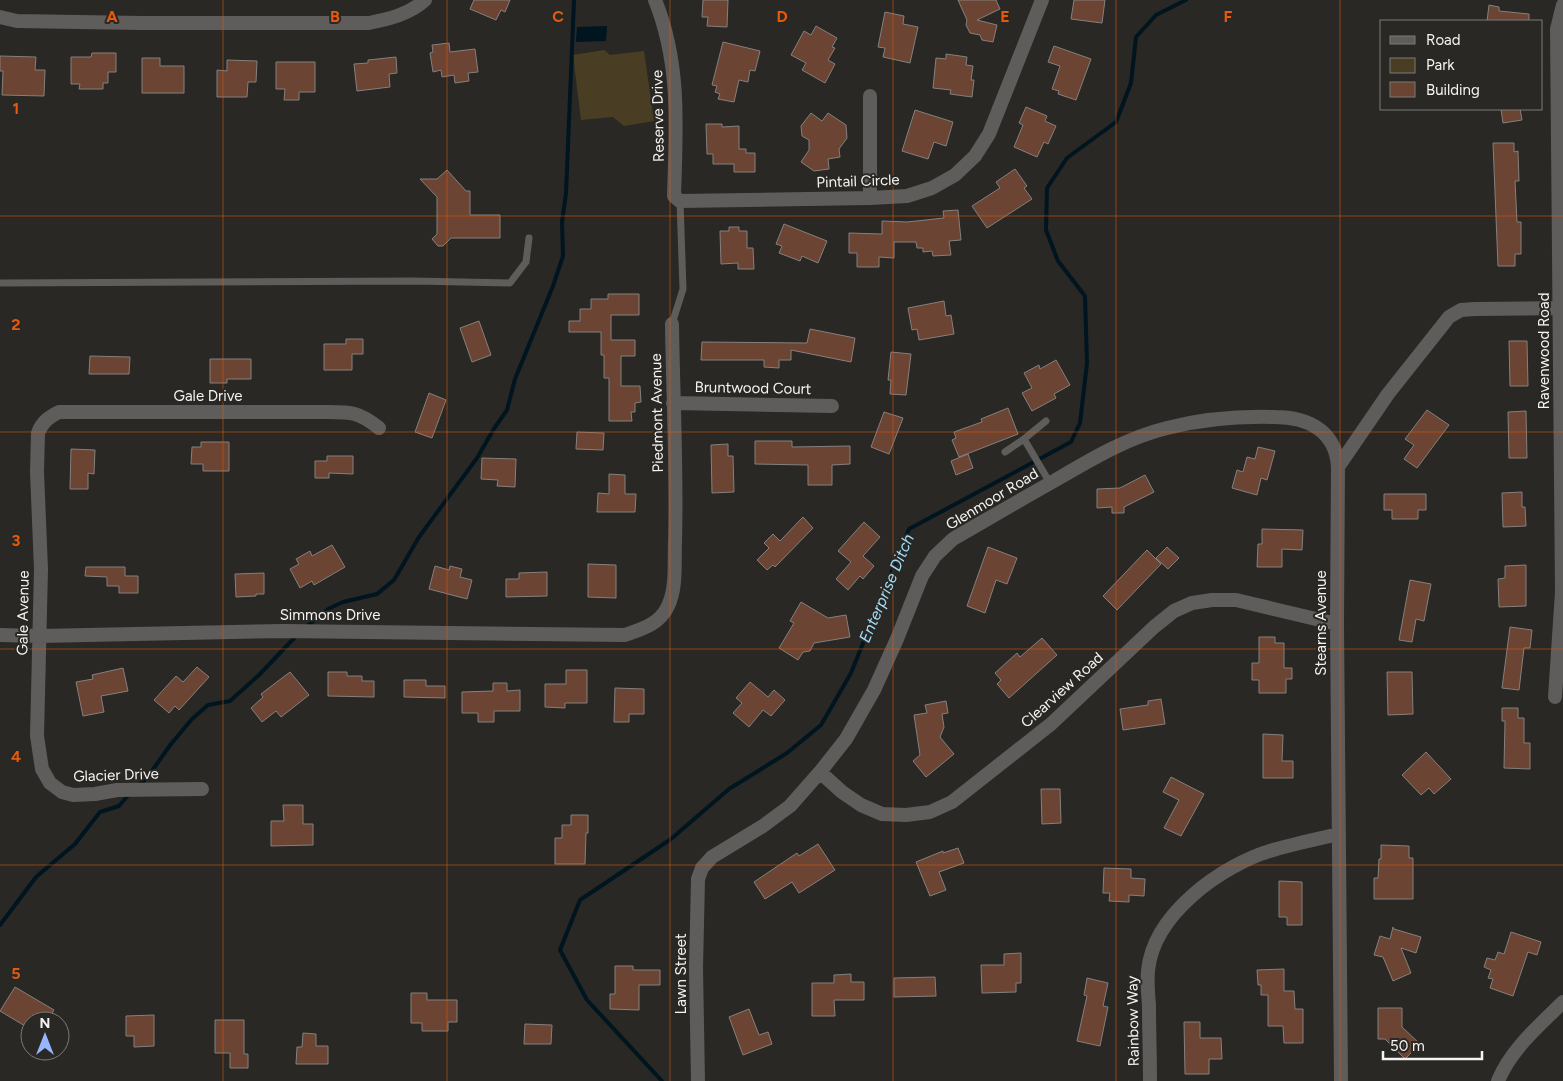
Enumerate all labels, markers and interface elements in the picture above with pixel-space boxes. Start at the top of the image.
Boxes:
text: A [106,7,118,26]
text: B [330,7,340,26]
text: C [552,7,564,26]
text: D [776,7,788,26]
text: E [1000,7,1010,26]
text: F [1224,7,1233,26]
legend [1380,20,1543,110]
text: Road [1426,31,1461,49]
text: Park [1426,56,1455,74]
street label: Reserve Drive [648,70,668,162]
text: Building [1426,81,1480,99]
text: 1 [13,99,19,118]
street label: Pintail Circle [816,171,900,191]
street label: Ravenwood Road [1535,292,1553,410]
text: 2 [11,315,21,334]
street label: Piedmont Avenue [647,353,667,473]
street label: Bruntwood Court [694,378,812,398]
street label: Gale Drive [174,387,242,405]
street label: Glenmoor Road [942,464,1042,534]
text: 3 [12,531,21,550]
water label: Enterprise Ditch [855,531,918,645]
street label: Gale Avenue [13,570,33,656]
street label: Stearns Avenue [1312,570,1330,676]
street label: Simmons Drive [280,606,380,624]
street label: Clearview Road [1017,648,1107,732]
text: 4 [11,747,21,766]
street label: Glacier Drive [73,765,159,785]
street label: Lawn Street [672,933,690,1015]
text: 5 [11,964,21,983]
street label: Rainbow Way [1123,975,1143,1067]
north arrow [20,1011,70,1061]
text: N [40,1015,50,1032]
scale bar [1383,1028,1482,1060]
text: 50 m [1390,1037,1425,1055]

